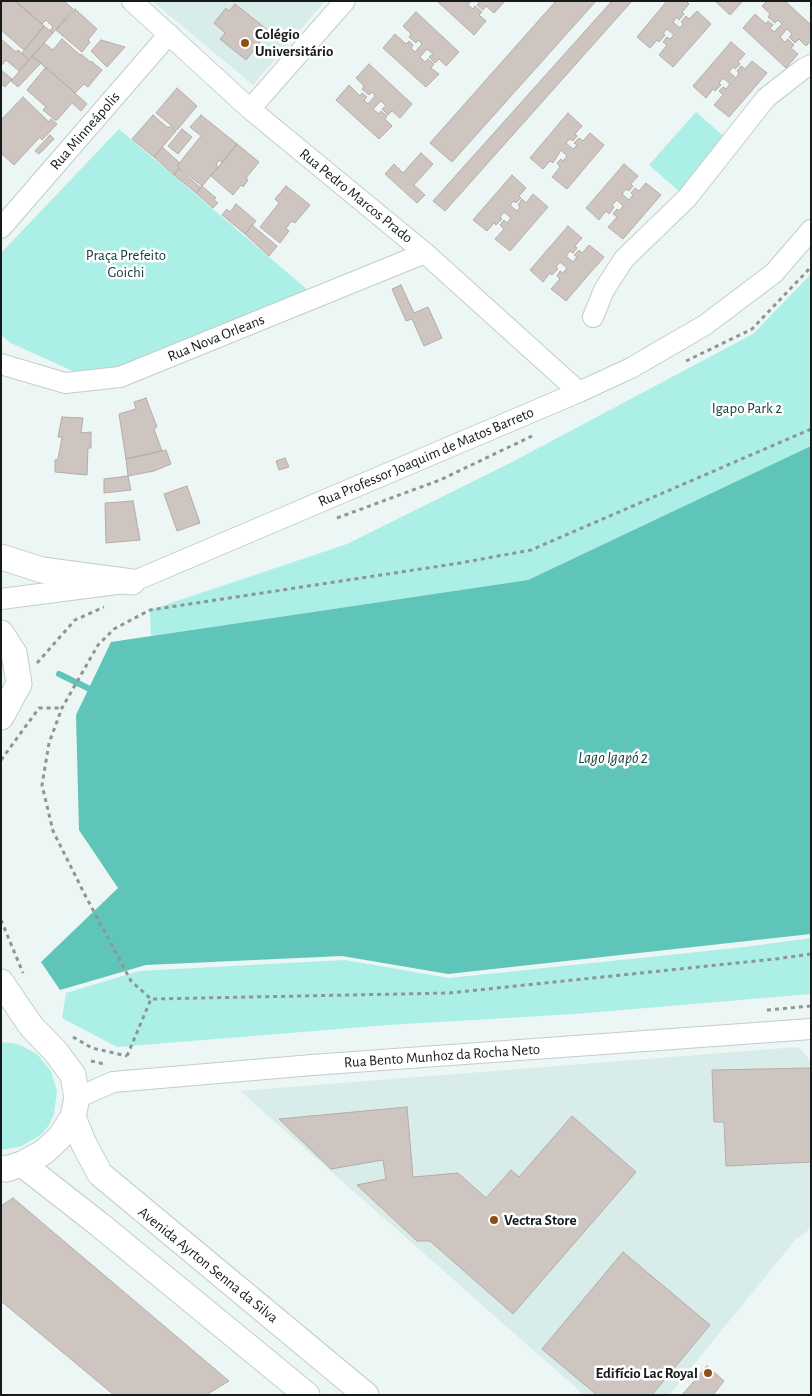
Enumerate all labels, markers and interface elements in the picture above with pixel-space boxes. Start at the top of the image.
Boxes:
place label: Colégio Universitário [255,25,333,60]
marker: Colégio Universitário [239,37,251,49]
street label: Rua Minneápolis [46,88,124,174]
street label: Rua Pedro Marcos Prado [296,145,416,247]
park label: Praça Prefeito Goichi [86,246,166,281]
street label: Rua Nova Orleans [165,310,267,366]
park label: Igapo Park 2 [712,399,782,417]
street label: Rua Professor Joaquim de Matos Barreto [315,403,537,511]
water label: Lago Igapó 2 [578,748,648,768]
street label: Rua Bento Munhoz da Rocha Neto [343,1040,541,1072]
street label: Avenida Ayrton Senna da Silva [134,1203,282,1327]
place label: Vectra Store [504,1211,577,1229]
marker: Vectra Store [488,1214,500,1226]
place label: Edifício Lac Royal [596,1364,698,1382]
marker: Edifício Lac Royal [702,1367,714,1379]

